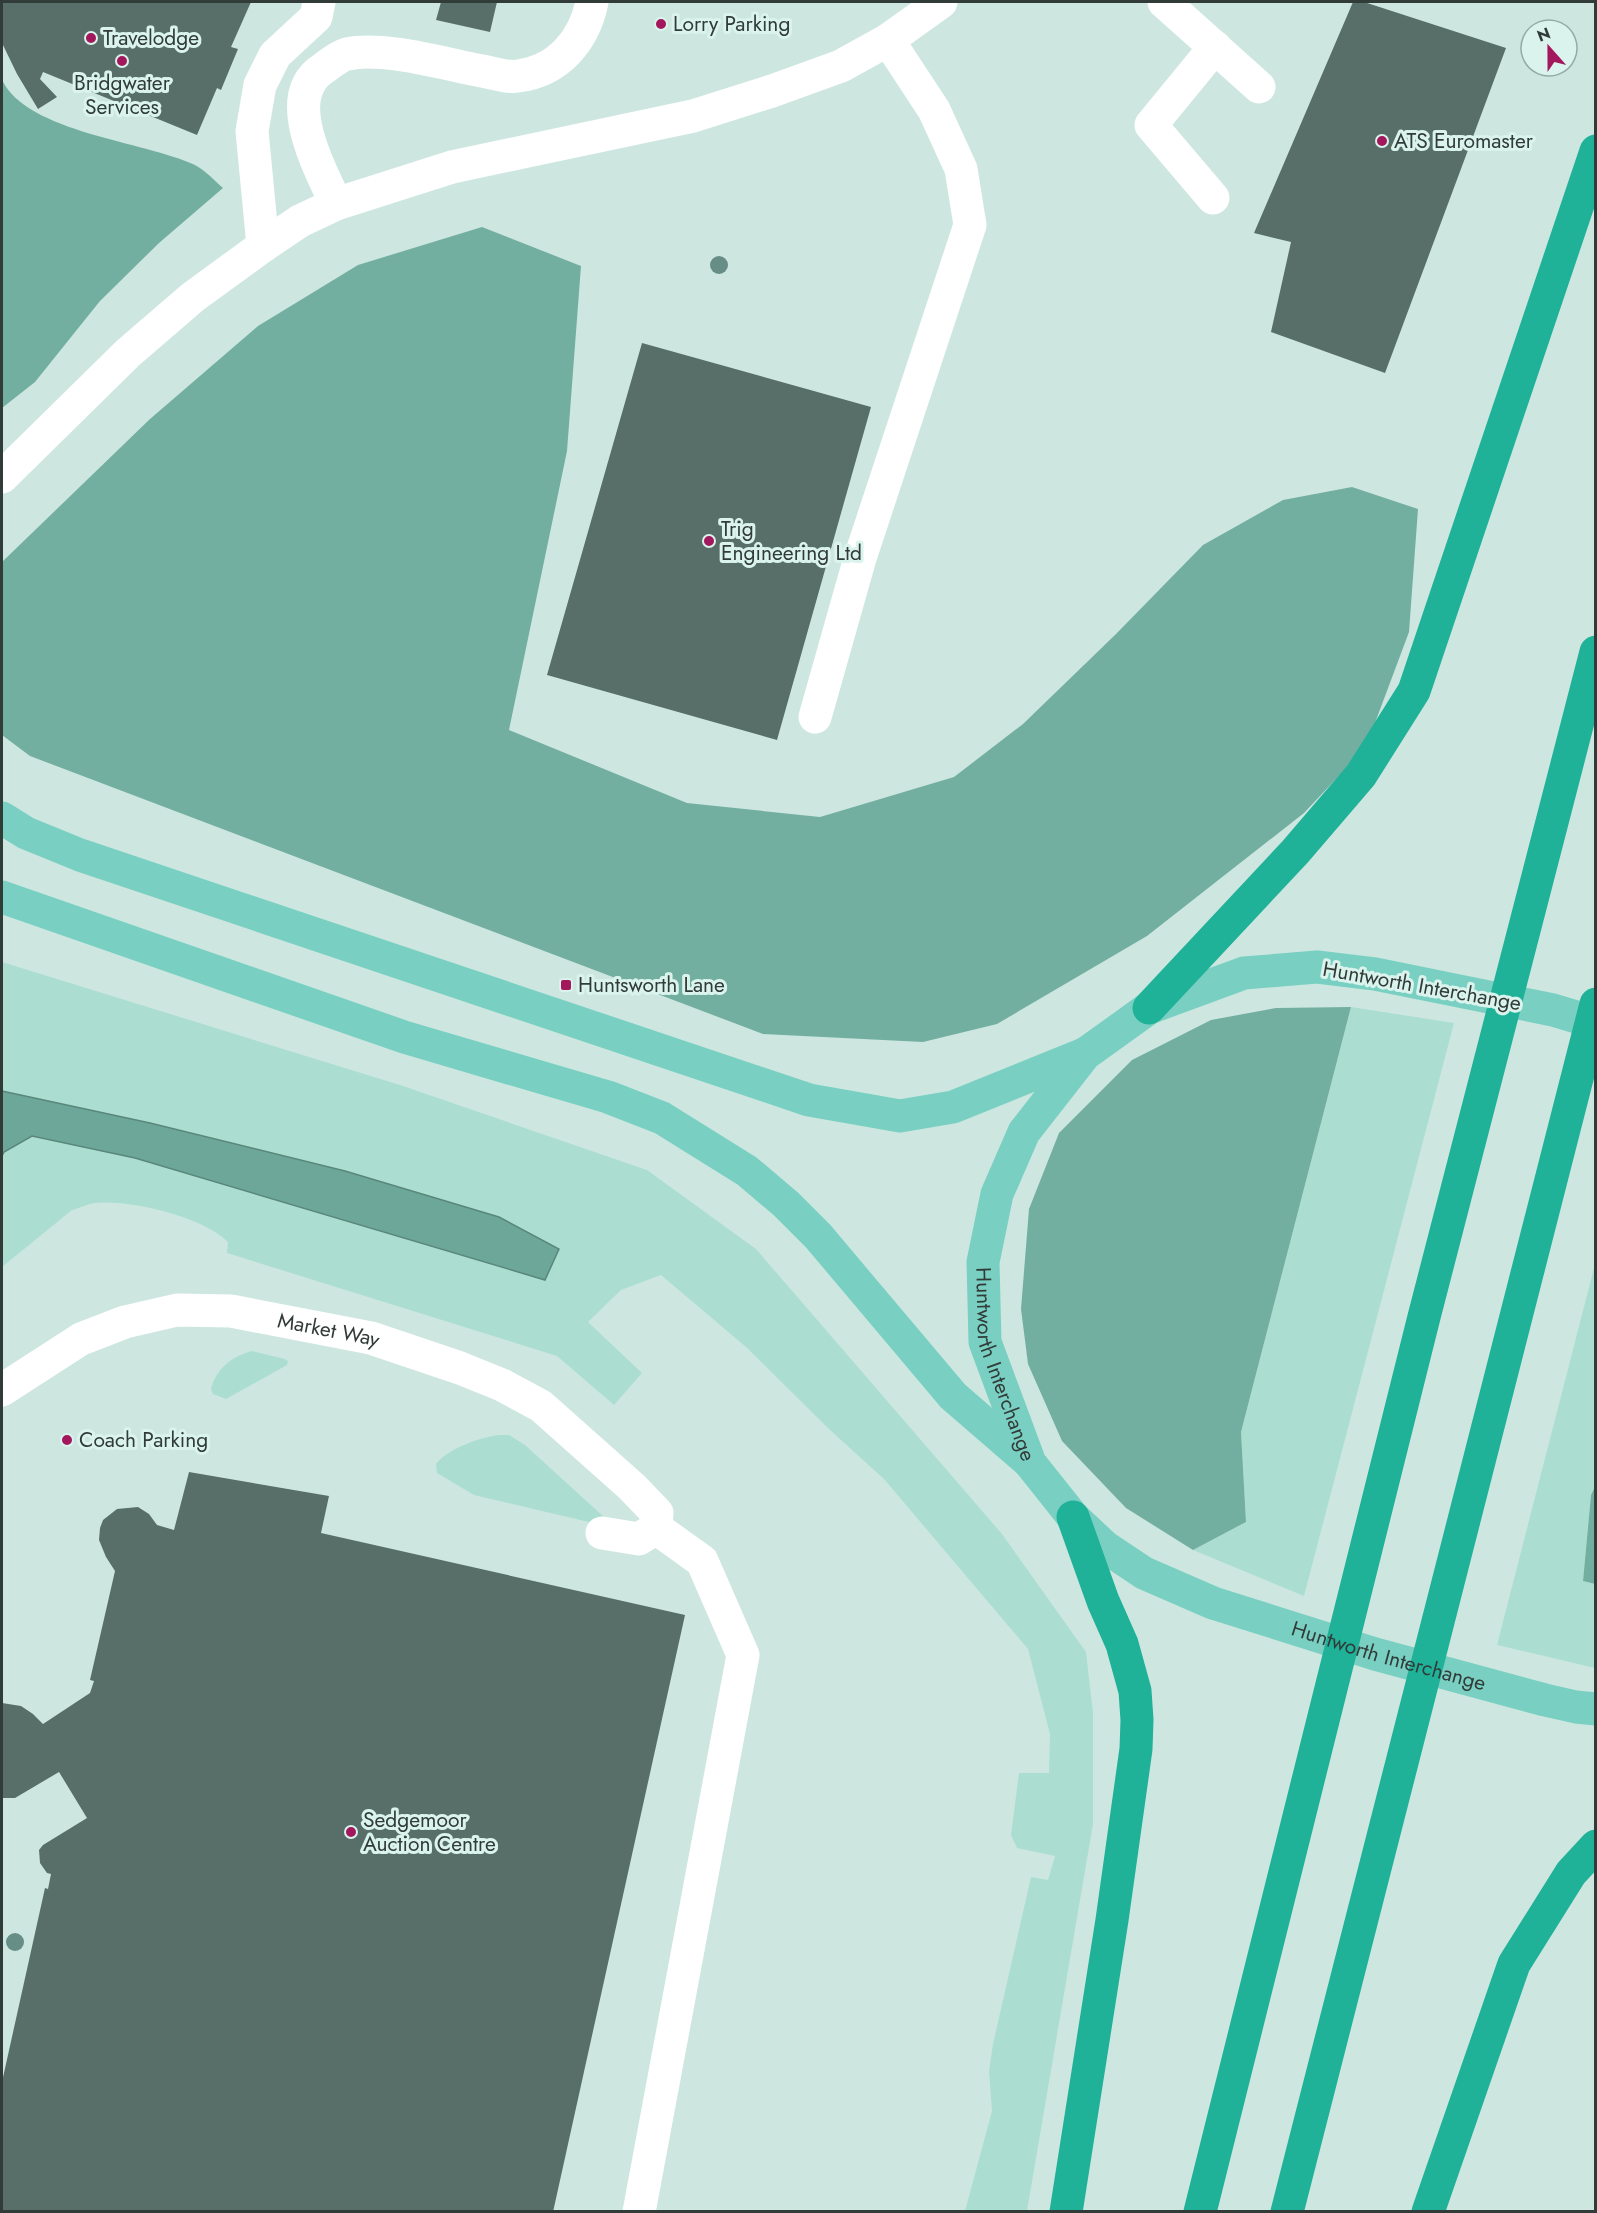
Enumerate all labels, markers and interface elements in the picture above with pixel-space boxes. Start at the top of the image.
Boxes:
place label: Lorry Parking [673,9,790,39]
marker: Lorry Parking [654,17,668,31]
north arrow [1519,18,1579,78]
text: N [1534,21,1554,47]
place label: Travelodge [103,23,199,53]
marker: Travelodge [84,31,98,45]
marker: Bridgwater Services [115,54,129,68]
place label: Bridgwater Services [74,68,171,122]
place label: ATS Euromaster [1394,126,1534,156]
marker: ATS Euromaster [1375,134,1389,148]
place label: Trig Engineering Ltd [721,514,862,568]
marker: Trig Engineering Ltd [702,534,716,548]
street label: Huntworth Interchange [1320,954,1524,1018]
place label: Huntsworth Lane [578,970,725,1000]
marker: Huntsworth Lane [559,978,573,992]
street label: Huntworth Interchange [968,1267,1043,1466]
street label: Market Way [275,1305,385,1355]
place label: Coach Parking [79,1425,208,1455]
marker: Coach Parking [60,1433,74,1447]
street label: Huntworth Interchange [1288,1614,1489,1698]
place label: Sedgemoor Auction Centre [363,1805,496,1859]
marker: Sedgemoor Auction Centre [344,1825,358,1839]

